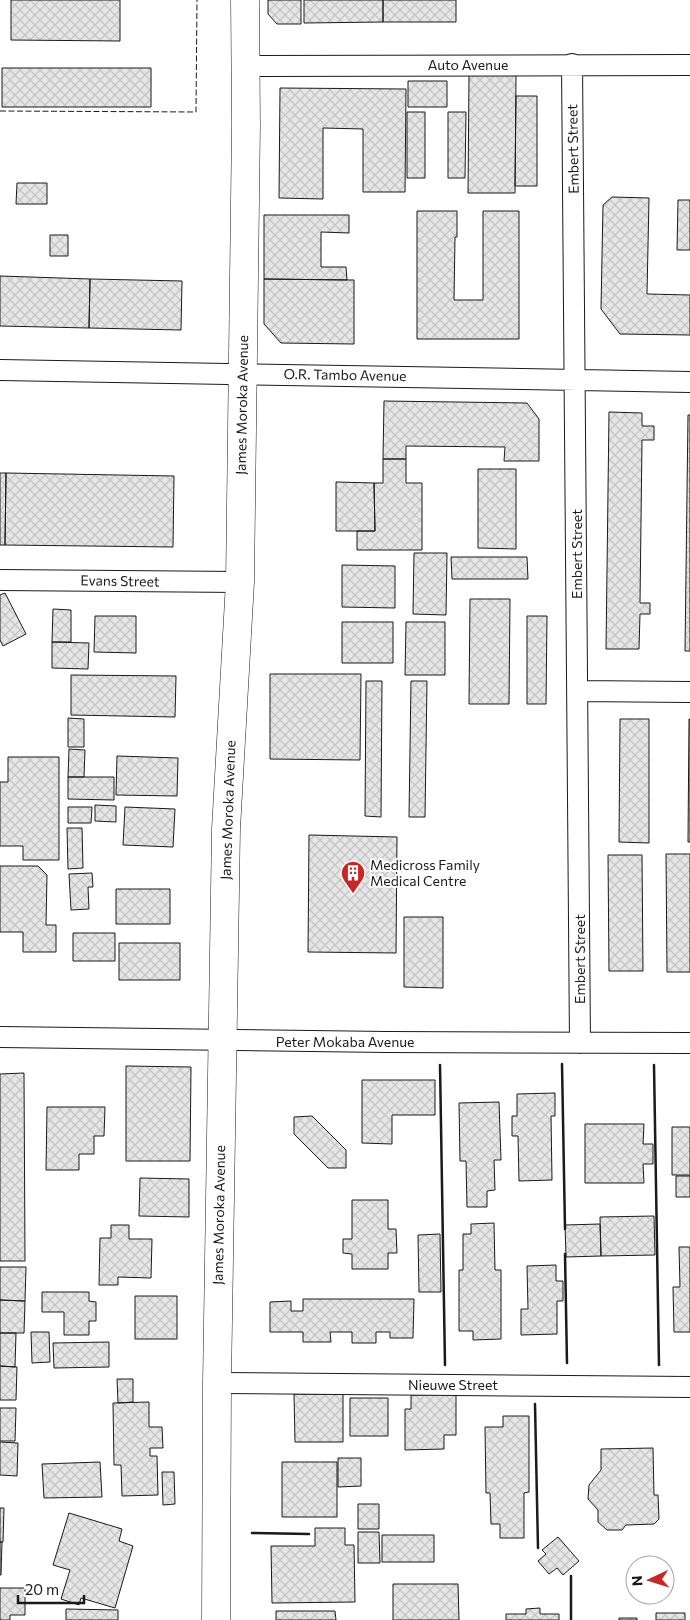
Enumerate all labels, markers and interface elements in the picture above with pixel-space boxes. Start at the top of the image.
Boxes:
street label: Auto Avenue [428,56,508,73]
street label: Embert Street [563,104,582,194]
street label: James Moroka Avenue [232,335,251,475]
street label: O.R. Tambo Avenue [283,365,407,384]
street label: Embert Street [568,509,585,599]
street label: Evans Street [80,571,160,590]
street label: James Moroka Avenue [217,740,238,880]
place label: Medicross Family Medical Centre [370,856,480,889]
building icon: Medicross Family Medical Centre [340,860,366,894]
street label: Embert Street [571,914,588,1004]
street label: Peter Mokaba Avenue [276,1033,414,1050]
street label: James Moroka Avenue [209,1145,228,1285]
street label: Nieuwe Street [408,1376,498,1393]
north arrow [625,1555,675,1605]
scale bar [18,1572,84,1604]
text: N [628,1575,645,1587]
text: 20 m [25,1580,59,1598]

